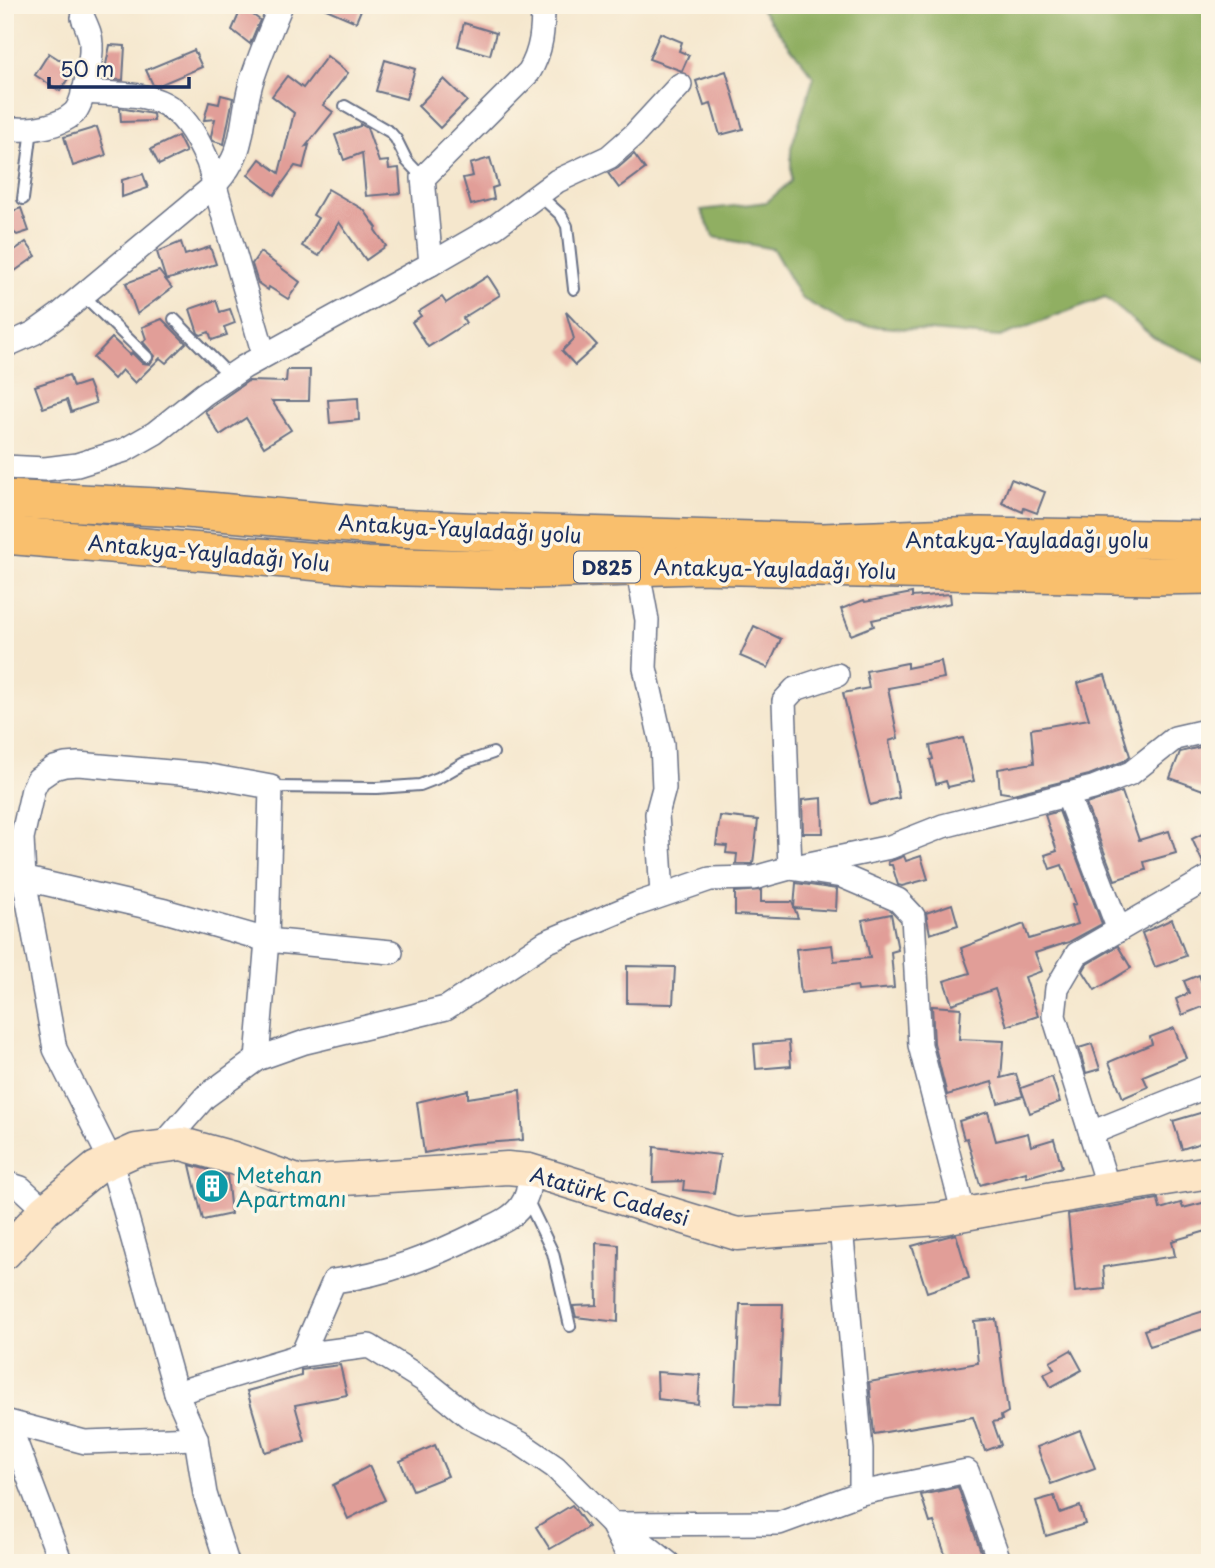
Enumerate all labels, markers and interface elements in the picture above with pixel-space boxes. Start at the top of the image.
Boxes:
scale bar [49,46,189,90]
text: 50 m [60,52,114,84]
street label: Antakya-Yayladağı yolu [337,506,583,550]
street label: Antakya-Yayladağı yolu [905,523,1149,555]
street label: Antakya-Yayladağı Yolu [87,525,331,579]
street label: Antakya-Yayladağı Yolu [653,550,897,586]
road number: D825 [574,552,640,582]
street label: Atatürk Caddesi [527,1157,693,1233]
place label: Metehan Apartmanı [236,1158,346,1214]
building icon: Metehan Apartmanı [193,1167,231,1205]

